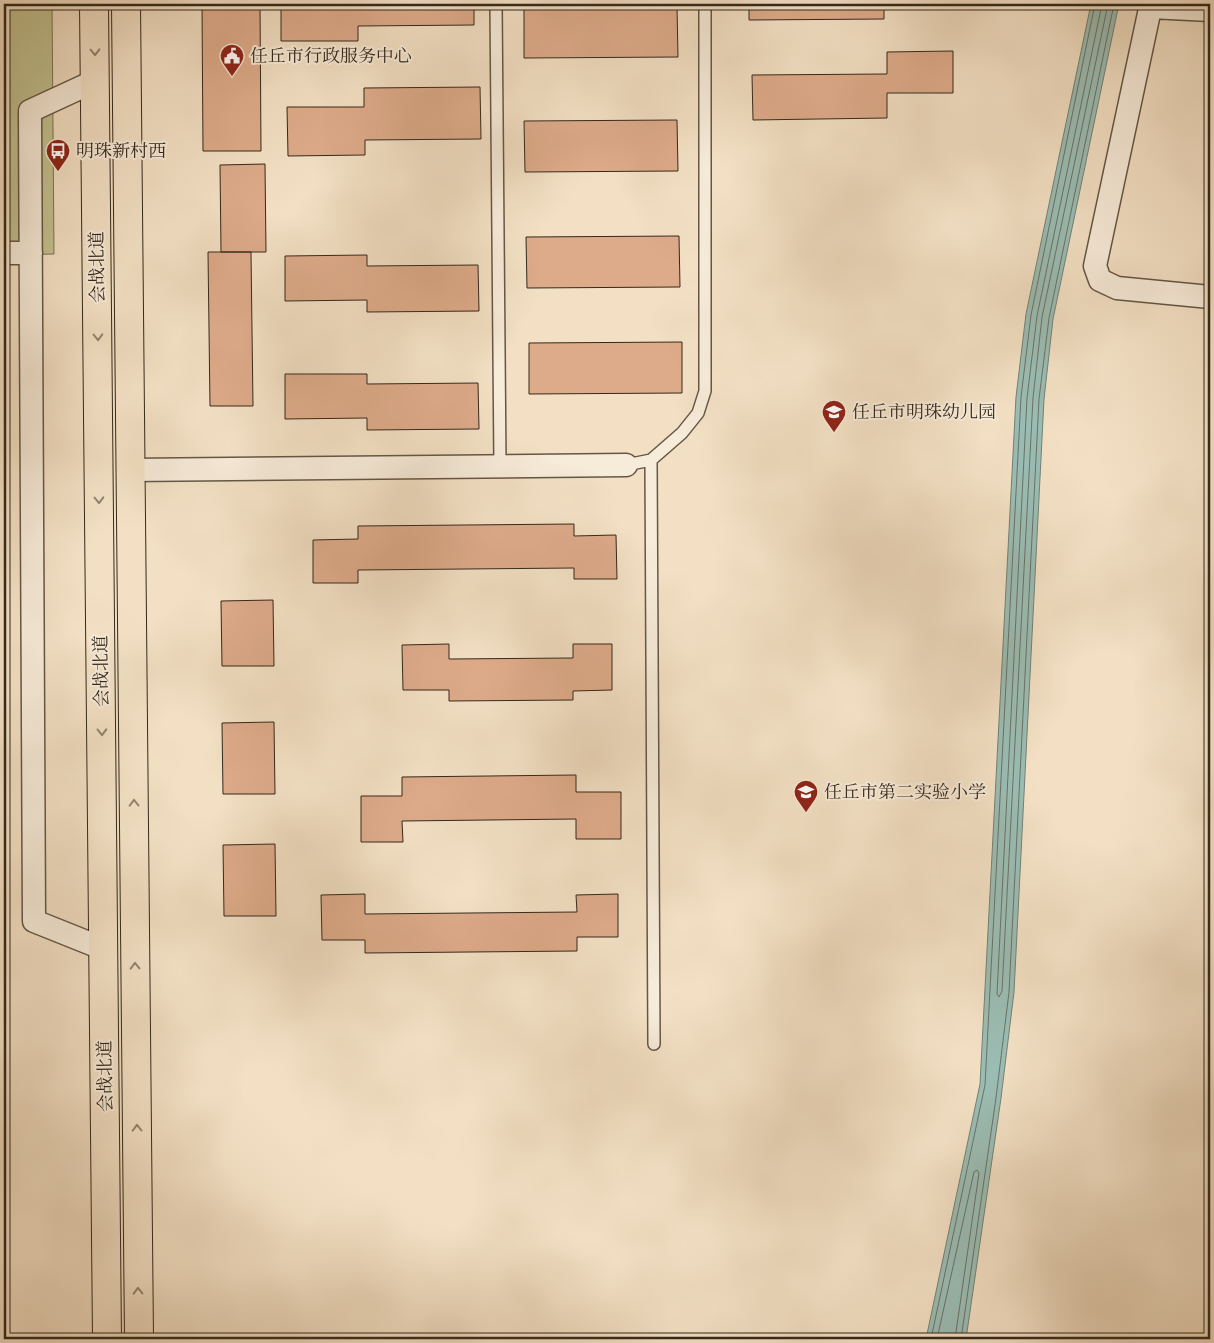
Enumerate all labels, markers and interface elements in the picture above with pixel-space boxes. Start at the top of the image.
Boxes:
public building icon: 任丘市行政服务中心 [219,43,245,77]
place label: 任丘市行政服务中心 [250,46,412,66]
one-way arrow [90,49,100,57]
bus stop icon: 明珠新村西 [45,138,71,172]
place label: 明珠新村西 [76,141,166,161]
street label: 会战北道 [86,231,108,303]
one-way arrow [93,334,103,342]
school or university icon: 任丘市明珠幼儿园 [821,399,847,433]
place label: 任丘市明珠幼儿园 [852,402,996,422]
one-way arrow [94,496,104,504]
street label: 会战北道 [90,635,112,707]
one-way arrow [97,729,107,737]
school or university icon: 任丘市第二实验小学 [793,779,819,813]
place label: 任丘市第二实验小学 [824,782,986,802]
one-way arrow [129,799,139,806]
one-way arrow [130,961,140,969]
street label: 会战北道 [94,1040,116,1112]
one-way arrow [132,1124,142,1132]
one-way arrow [133,1286,144,1294]

